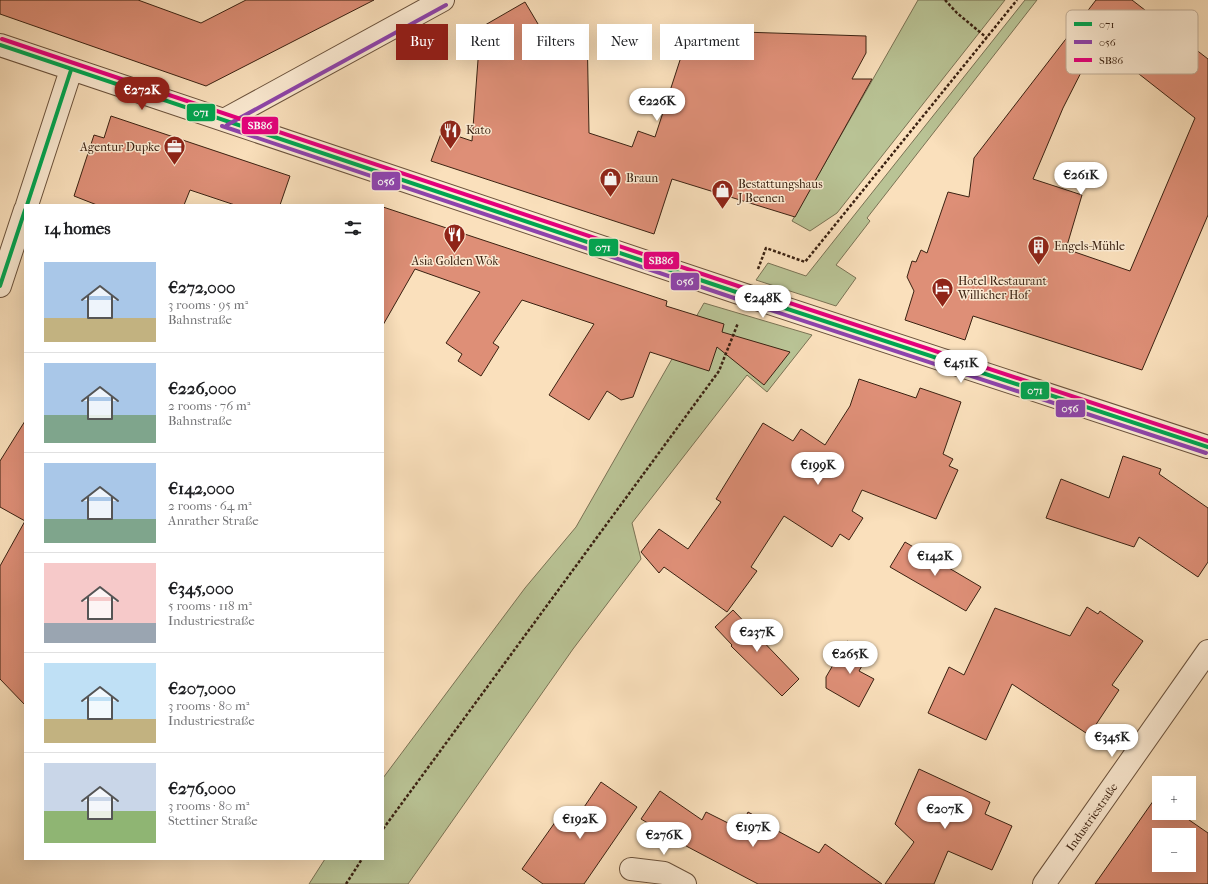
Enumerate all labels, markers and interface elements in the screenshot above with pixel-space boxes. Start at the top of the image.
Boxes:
legend [1066,10,1198,74]
text: 071 [1099,18,1114,31]
chip: Buy [396,24,448,60]
chip: Rent [456,24,514,60]
chip: Filters [522,24,589,60]
chip: New [597,24,652,60]
chip: Apartment [660,24,754,60]
text: 056 [1099,36,1116,49]
text: SB86 [1099,54,1123,67]
pin: €272K [114,77,170,111]
text: €272K [124,82,160,97]
pin: €226K [629,88,685,122]
text: €226K [638,93,676,108]
line badge: 071 [186,103,216,122]
text: 071 [193,106,209,119]
line badge: SB86 [241,116,279,135]
restaurant icon: Kato [438,117,464,150]
text: SB86 [248,119,273,132]
place label: Kato [466,123,491,137]
office icon: Agentur Dupke [162,134,188,167]
place label: Agentur Dupke [79,140,160,154]
pin: €261K [1053,162,1109,196]
shop icon: Braun [598,165,624,198]
text: €261K [1063,167,1099,182]
line badge: 056 [371,171,401,191]
place label: Braun [626,171,658,185]
text: 056 [378,175,395,188]
place label: Bestattungshaus J Beenen [737,177,823,205]
shop icon: Bestattungshaus J Beenen [709,178,735,211]
icon: filters [342,217,364,239]
text: 14 homes [44,218,111,238]
restaurant icon: Asia Golden Wok [442,221,468,254]
building icon: Engels-Mühle [1025,233,1051,266]
line badge: 071 [588,238,619,257]
place label: Engels-Mühle [1054,239,1125,253]
text: 071 [595,241,611,254]
line badge: SB86 [643,251,680,270]
place label: Asia Golden Wok [411,254,499,268]
text: SB86 [649,254,674,267]
line badge: 056 [670,272,700,291]
place label: Hotel Restaurant Willicher Hof [957,274,1047,302]
text: 056 [677,275,694,288]
hotel icon: Hotel Restaurant Willicher Hof [929,275,955,308]
text: €272,000 [168,277,235,297]
icon: home [76,278,124,326]
pin: €248K [735,285,791,319]
text: €248K [744,290,782,305]
text: 3 rooms · 95 m² [168,297,248,312]
text: Bahnstraße [168,312,232,327]
pin: €451K [933,350,989,384]
text: €451K [944,355,978,370]
text: €226,000 [168,378,236,398]
icon: home [76,379,124,427]
line badge: 071 [1020,381,1050,400]
text: 071 [1027,384,1043,397]
text: 2 rooms · 76 m² [168,398,250,413]
line badge: 056 [1055,399,1086,418]
text: 056 [1062,402,1079,415]
text: Bahnstraße [168,413,232,428]
pin: €199K [790,452,846,486]
text: €199K [800,457,836,472]
text: €142,000 [168,478,235,498]
icon: home [76,479,124,527]
text: 2 rooms · 64 m² [168,498,252,513]
text: Anrather Straße [168,513,259,528]
pin: €142K [907,543,963,577]
text: €142K [917,548,953,563]
text: €345,000 [168,578,234,598]
icon: home [76,579,124,627]
text: 5 rooms · 118 m² [168,598,252,613]
text: Industriestraße [168,613,255,628]
pin: €237K [729,619,785,653]
text: €237K [739,624,775,639]
pin: €265K [822,641,878,675]
text: €265K [832,646,868,661]
text: €207,000 [168,678,236,698]
icon: home [76,679,124,727]
text: 3 rooms · 80 m² [168,698,249,713]
text: Industriestraße [168,713,255,728]
pin: €345K [1084,724,1140,758]
text: €345K [1094,729,1130,744]
map controls [1152,776,1196,872]
button: + [1152,776,1196,820]
text: €276,000 [168,778,236,798]
icon: home [76,779,124,827]
street label: Industriestraße [1063,780,1121,854]
pin: €207K [917,796,973,830]
text: 3 rooms · 80 m² [168,798,249,813]
text: €207K [926,801,964,816]
pin: €192K [552,806,608,840]
text: €192K [562,811,598,826]
text: Stettiner Straße [168,813,258,828]
pin: €197K [725,814,781,848]
text: €197K [736,819,770,834]
pin: €276K [636,822,692,856]
text: €276K [645,827,683,842]
button: − [1152,828,1196,872]

